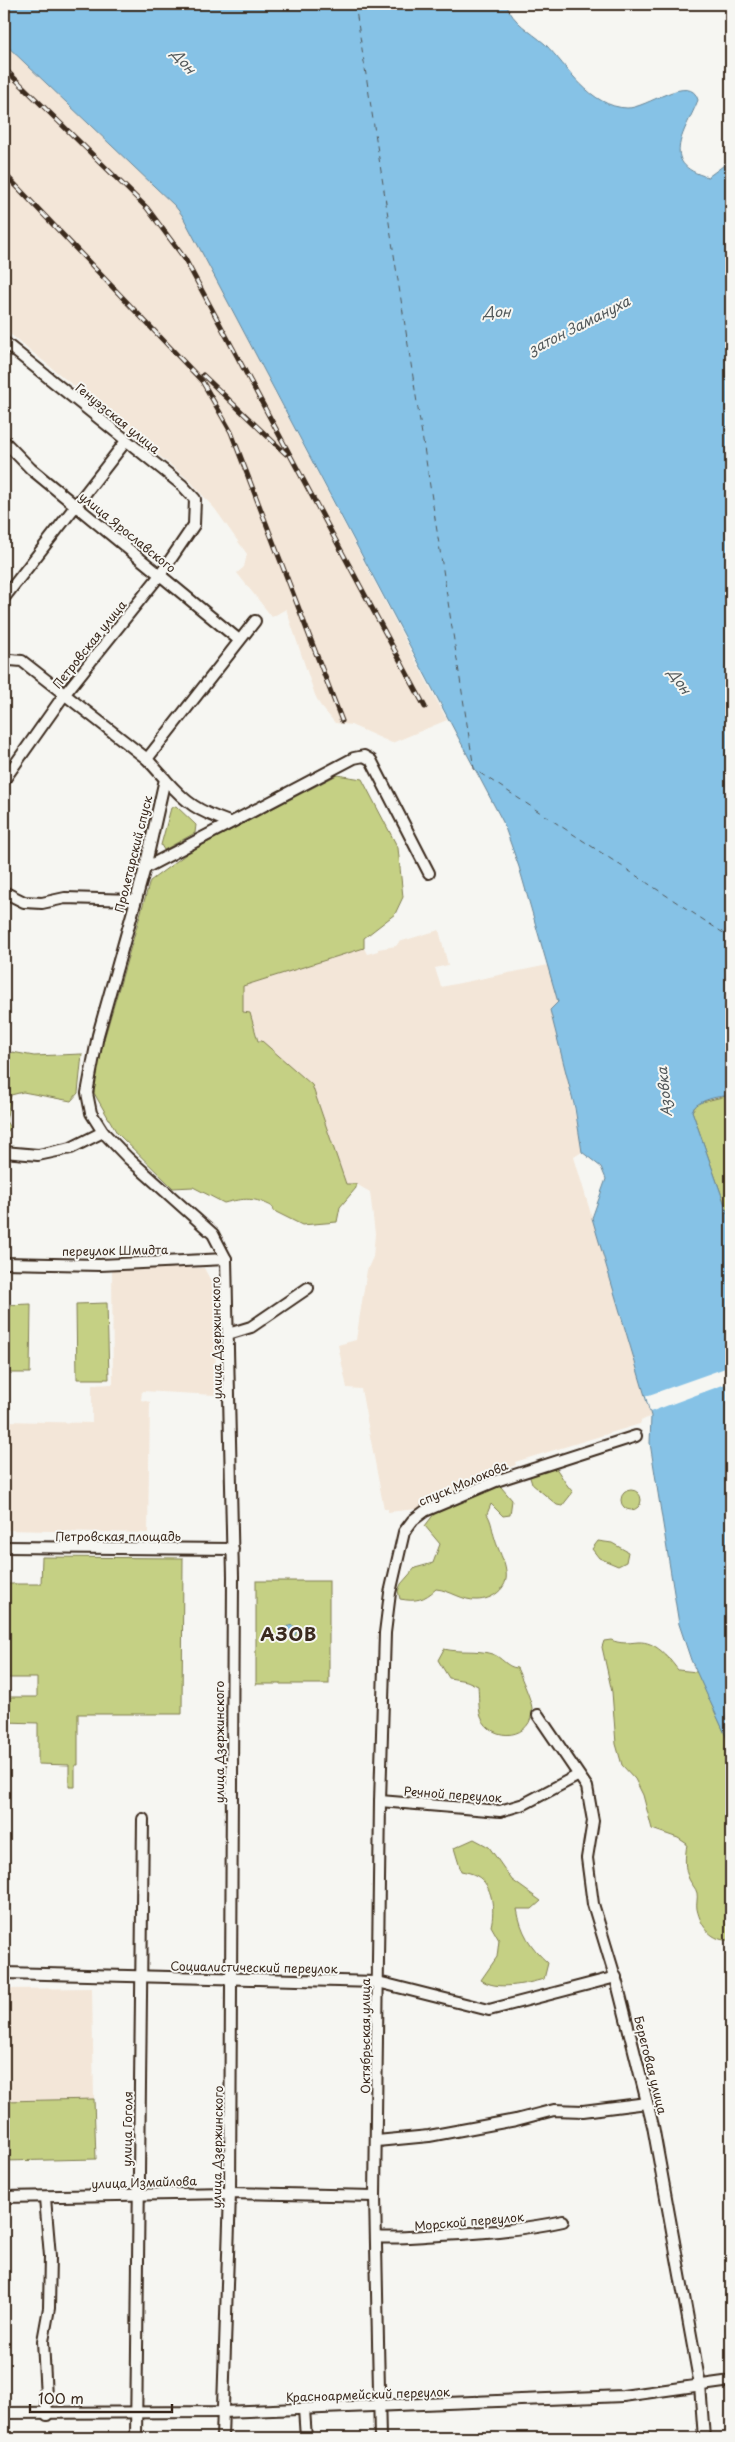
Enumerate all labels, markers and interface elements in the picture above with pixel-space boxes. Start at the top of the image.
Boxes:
water label: Дон [166,42,202,79]
water label: затон Замануха [524,290,634,360]
water label: Дон [482,301,512,322]
street label: Генуэзская улица [72,378,164,458]
street label: улица Ярославского [76,487,180,577]
street label: Петровская улица [48,596,131,692]
water label: Дон [663,662,697,699]
street label: Пролетарский спуск [110,793,157,915]
water label: Азовка [651,1065,677,1118]
street label: переулок Шмидта [62,1240,169,1260]
street label: улица Дзержинского [206,1276,226,1400]
street label: спуск Молокова [416,1456,511,1510]
street label: Петровская площадь [55,1527,181,1545]
district label: АЗОВ [261,1620,317,1647]
street label: улица Дзержинского [210,1680,228,1803]
street label: Речной переулок [403,1782,504,1806]
street label: Социалистический переулок [170,1957,339,1977]
street label: Октябрьская улица [356,1978,374,2094]
street label: Береговая улица [630,2014,672,2116]
street label: улица Дзержинского [207,2085,227,2209]
street label: улица Гоголя [117,2091,137,2167]
street label: улица Измайлова [91,2171,198,2193]
street label: Морской переулок [413,2207,525,2235]
scale bar [30,2382,172,2414]
street label: Красноармейский переулок [286,2382,451,2406]
text: 100 m [38,2386,84,2409]

